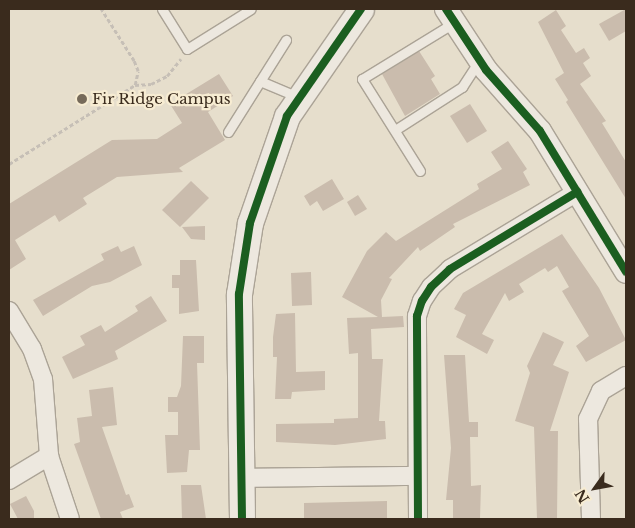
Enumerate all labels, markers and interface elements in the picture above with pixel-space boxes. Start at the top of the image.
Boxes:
place label: Fir Ridge Campus [92,90,231,108]
marker: Fir Ridge Campus [76,93,88,105]
north arrow [570,463,620,513]
text: N [571,486,593,506]

